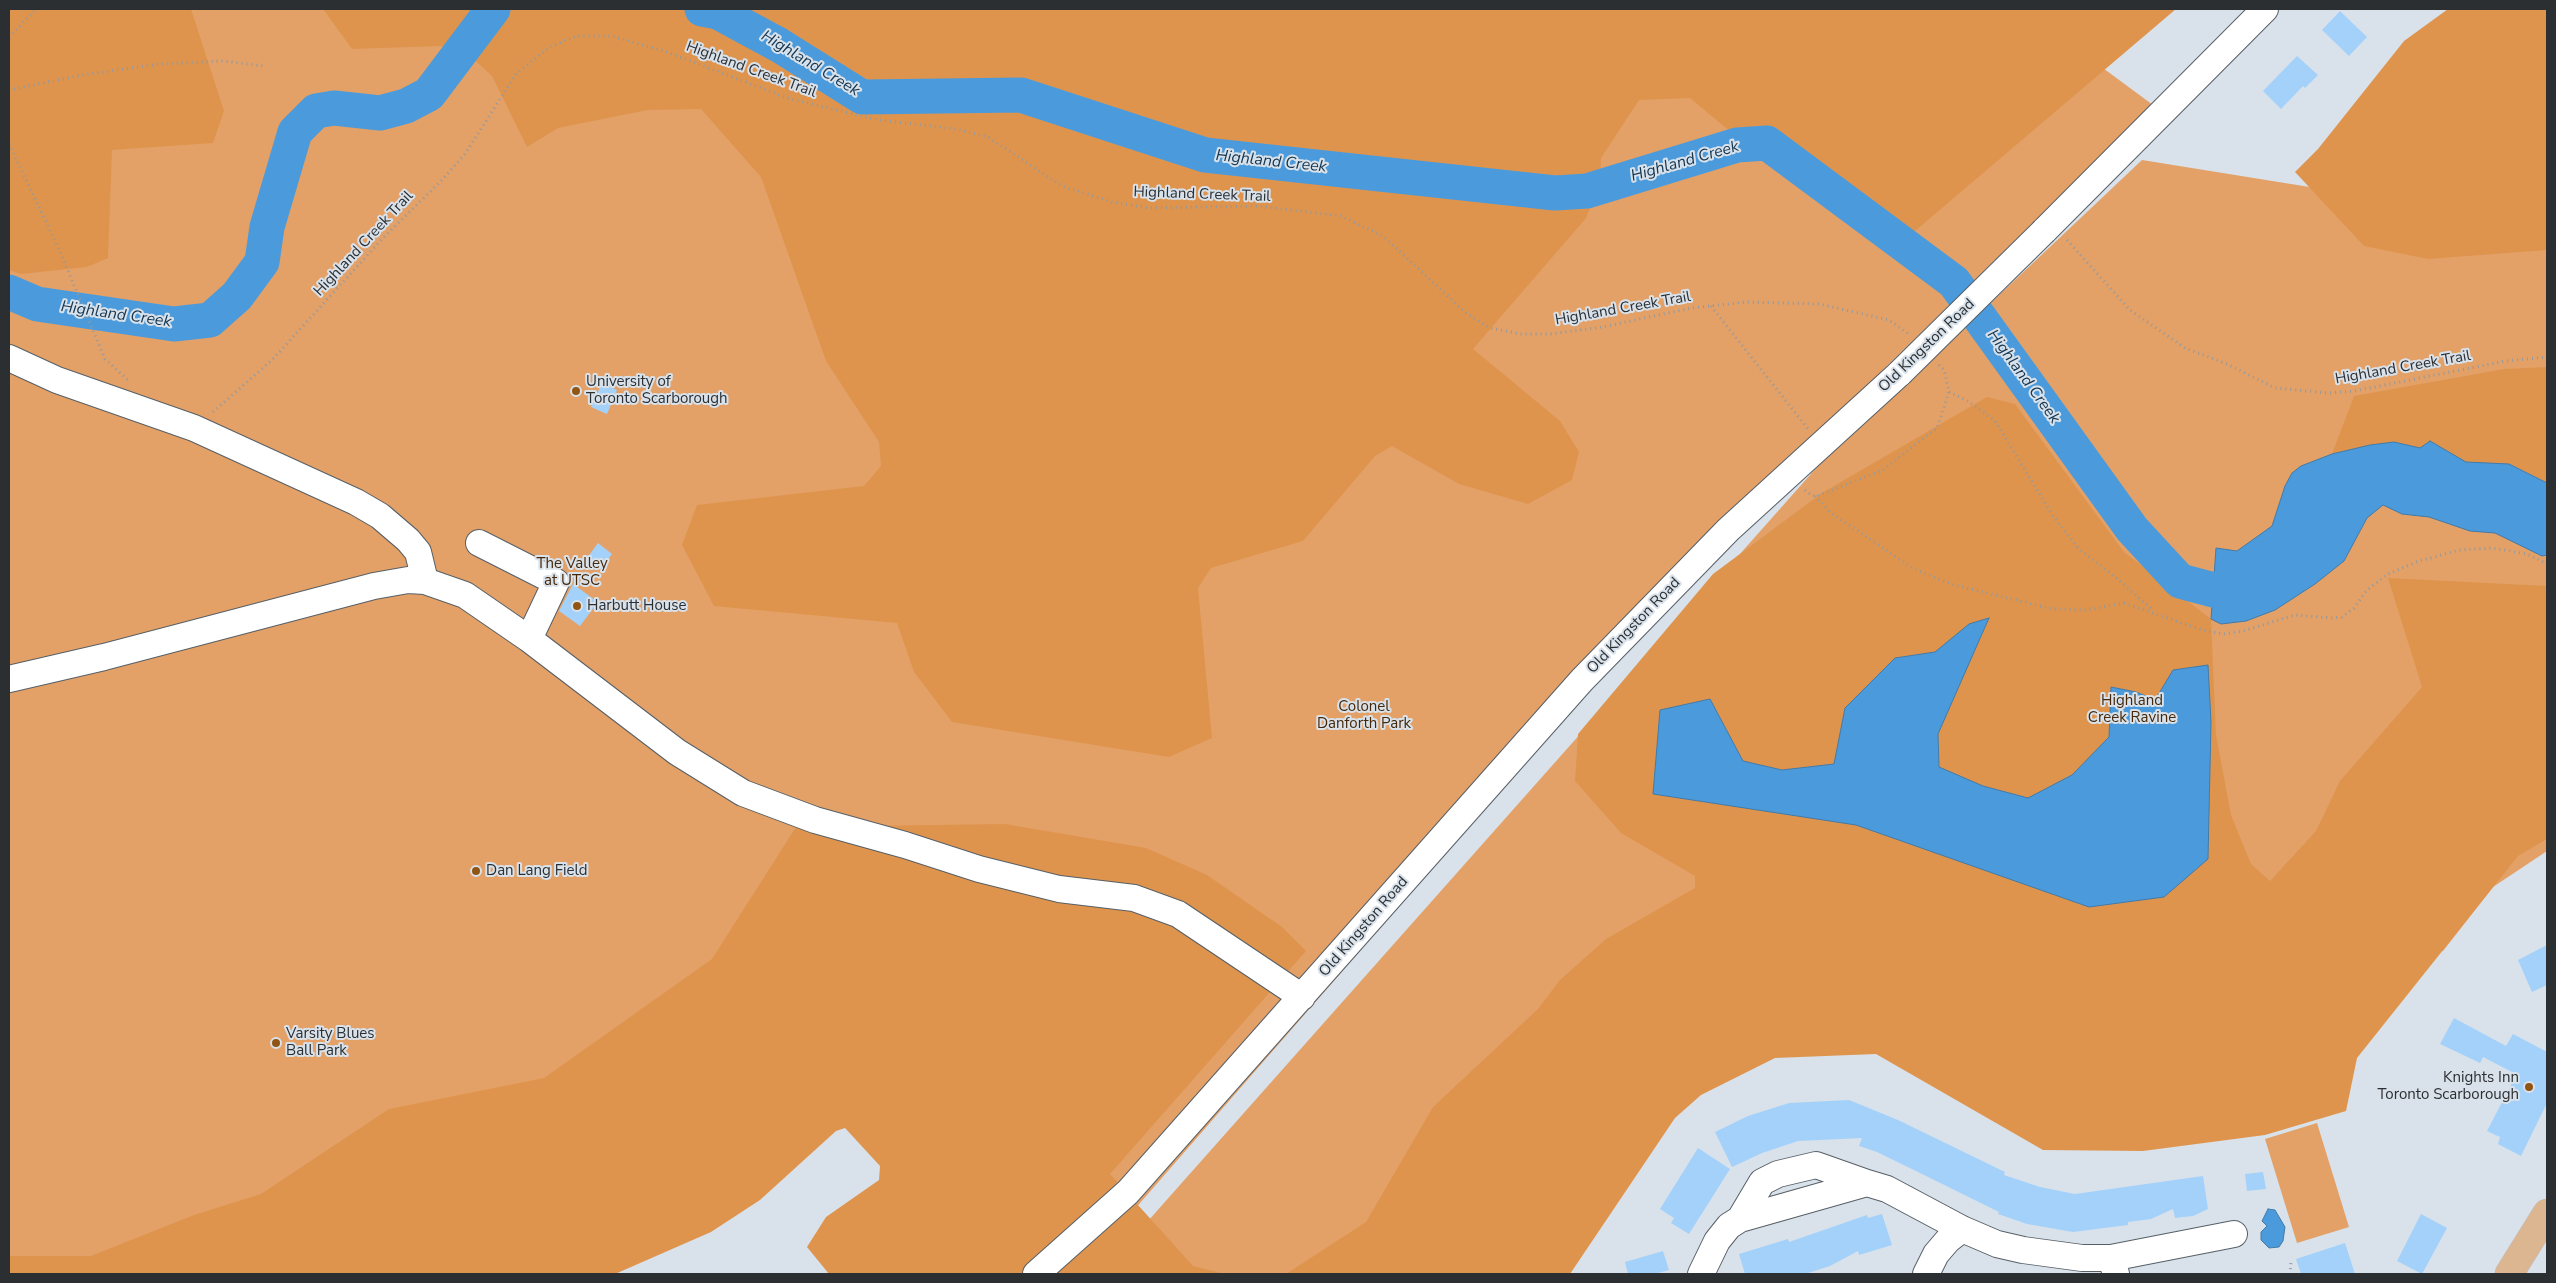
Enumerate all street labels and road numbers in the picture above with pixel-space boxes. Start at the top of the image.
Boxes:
street label: Highland Creek Trail [683,38,819,102]
street label: Highland Creek Trail [1133,184,1271,206]
street label: Highland Creek Trail [311,188,417,300]
street label: Highland Creek Trail [1554,288,1692,330]
street label: Old Kingston Road [1875,296,1979,396]
street label: Highland Creek Trail [2334,347,2472,389]
street label: Old Kingston Road [1584,574,1684,678]
street label: Old Kingston Road [1316,873,1412,981]

